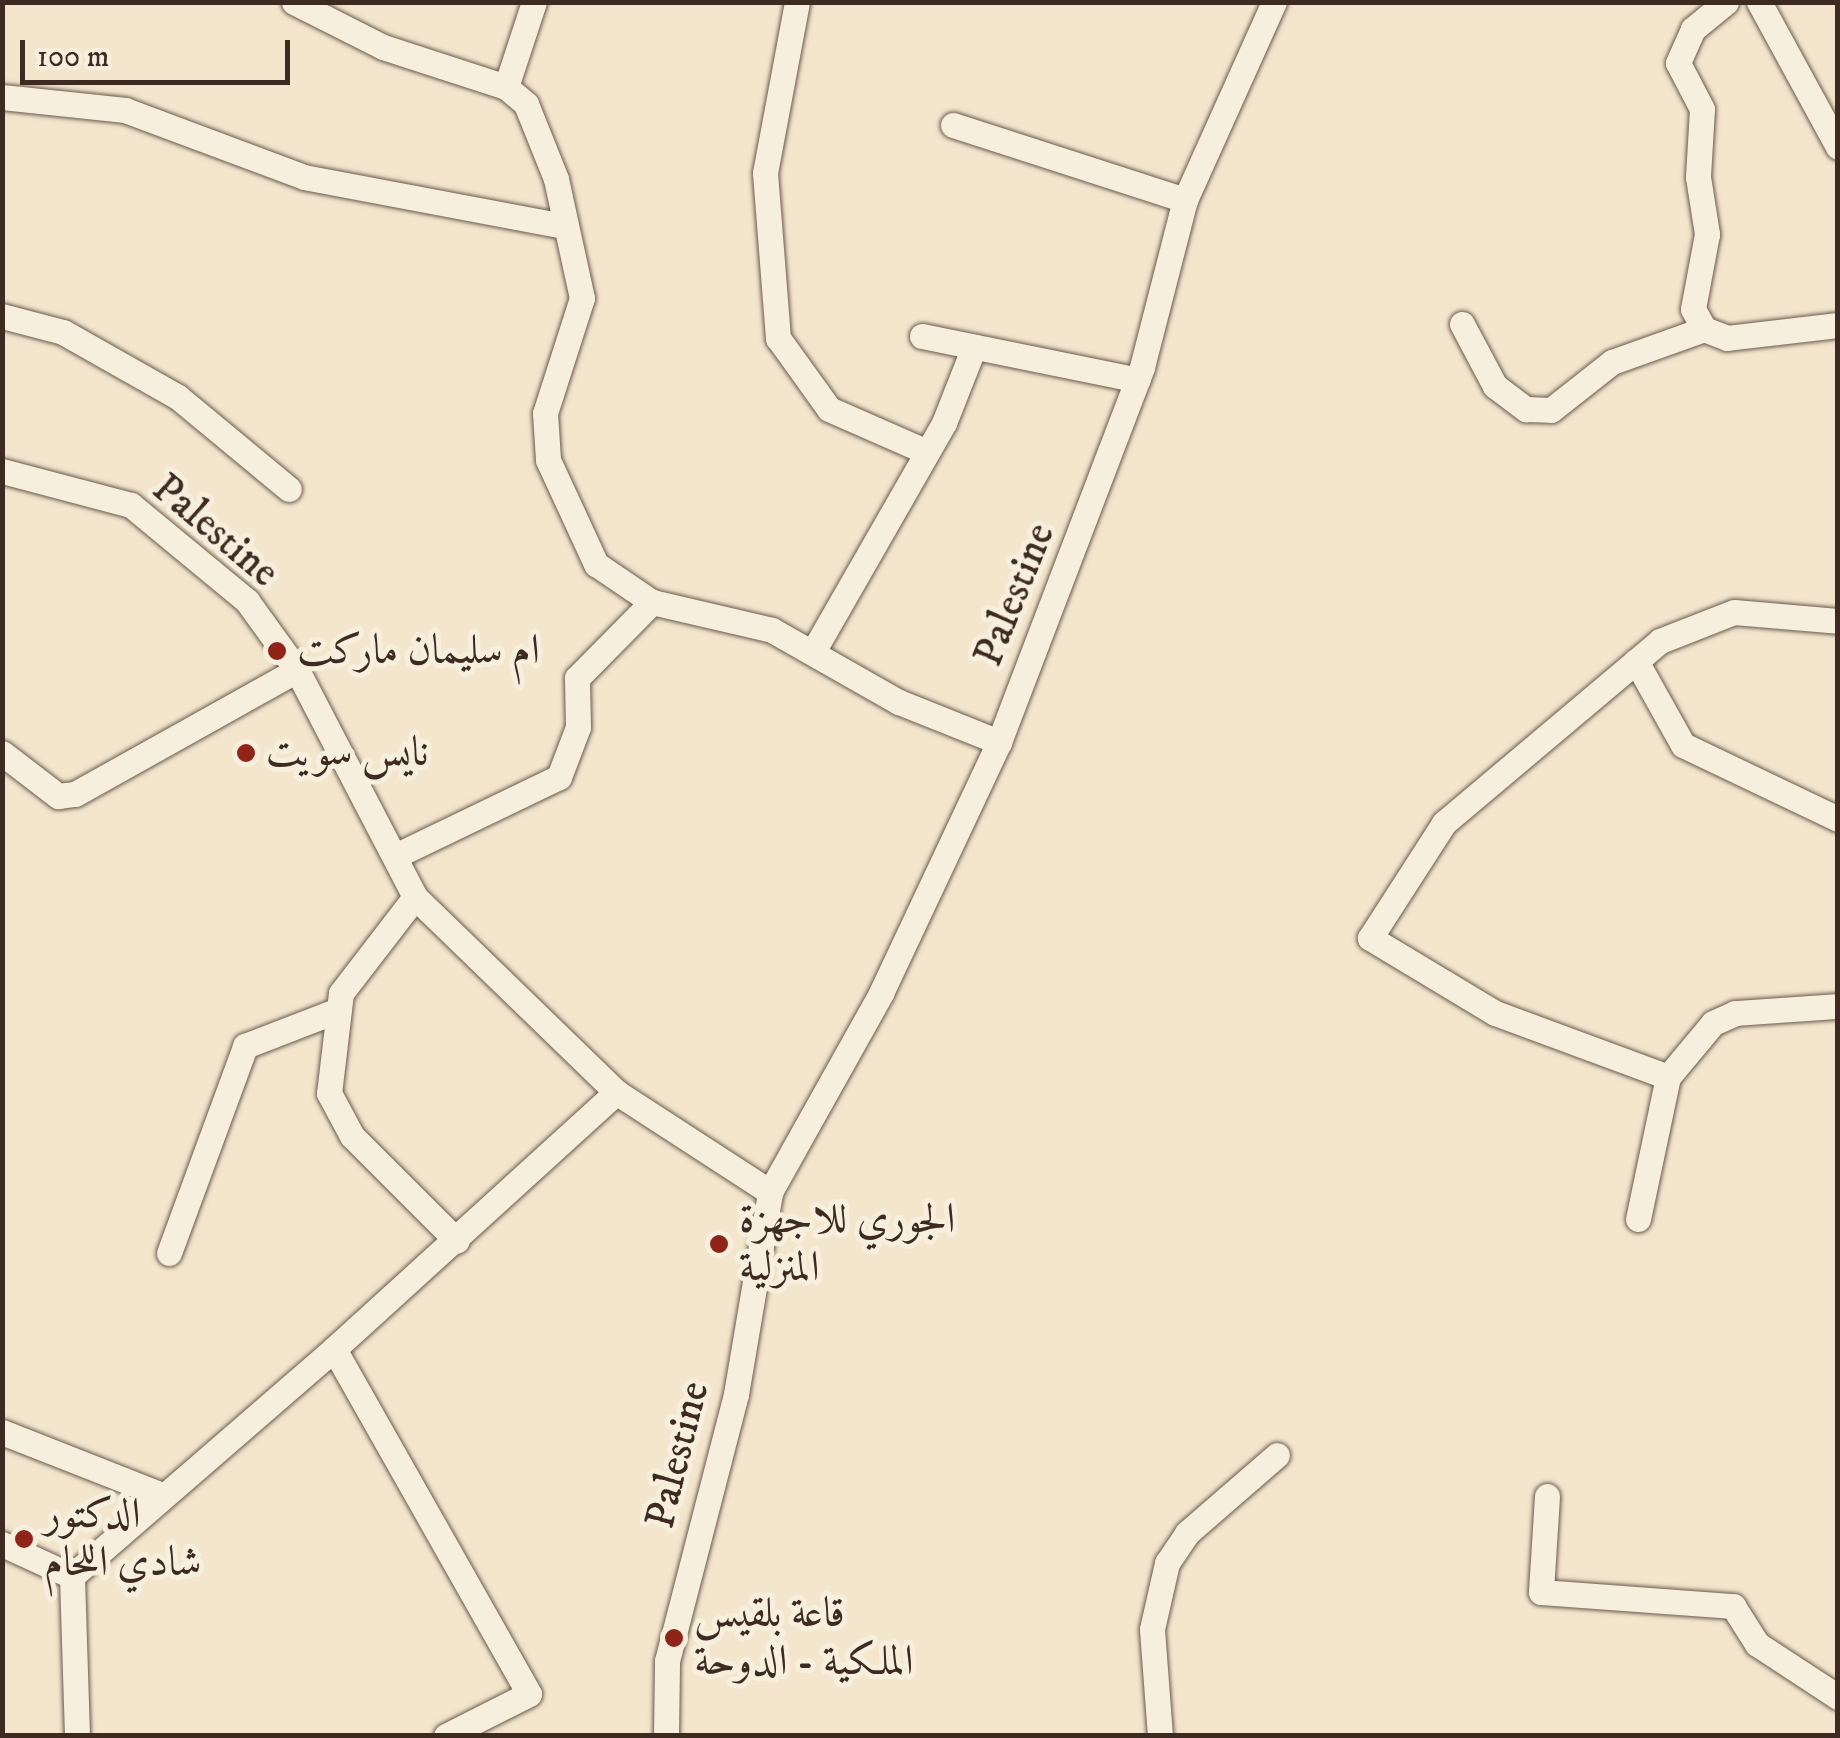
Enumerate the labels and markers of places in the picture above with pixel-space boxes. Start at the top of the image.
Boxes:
place label: ام سليمان ماركت [297,626,540,676]
marker: ام سليمان ماركت [266,640,288,662]
place label: نايس سويت [266,728,429,778]
marker: نايس سويت [235,742,257,764]
place label: الجوري للاجهزة المنزلية [739,1195,955,1294]
marker: الجوري للاجهزة المنزلية [708,1233,730,1255]
place label: الدكتور شادي اللحام [44,1490,202,1588]
marker: الدكتور شادي اللحام [13,1528,35,1550]
place label: قاعة بلقيس الملكية - الدوحة [694,1589,914,1688]
marker: قاعة بلقيس الملكية - الدوحة [663,1627,685,1649]

